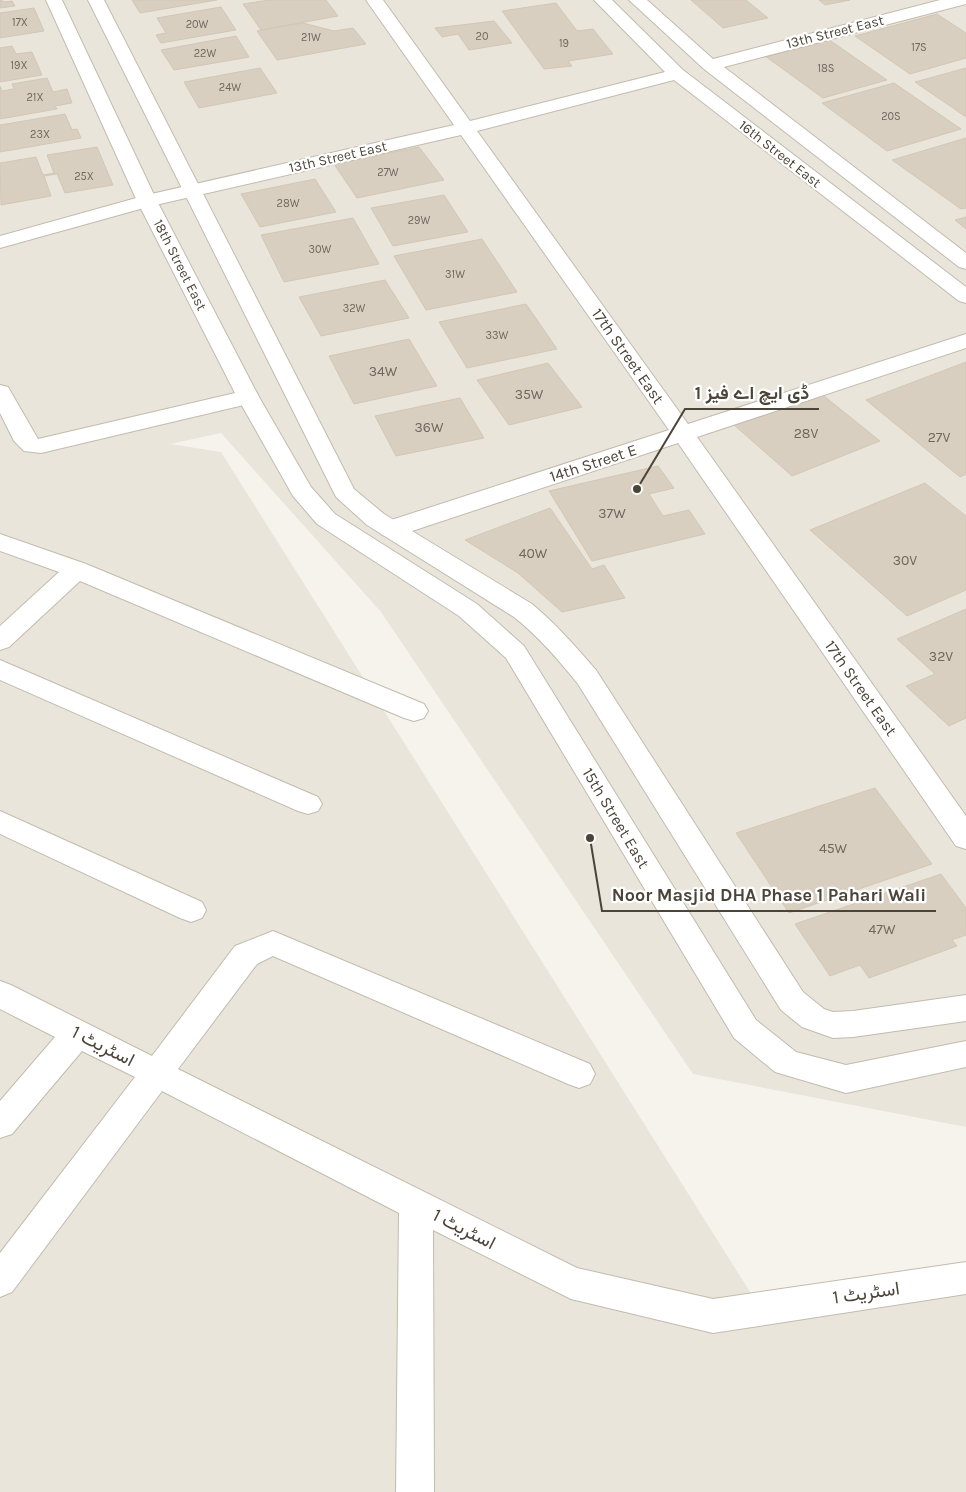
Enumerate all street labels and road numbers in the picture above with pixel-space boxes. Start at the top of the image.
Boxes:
street label: 13th Street East [784,12,886,52]
street label: 16th Street East [736,117,824,191]
street label: 13th Street East [287,137,389,177]
street label: 18th Street East [150,216,210,314]
street label: 17th Street East [588,305,668,407]
street label: 14th Street E [547,440,639,486]
street label: 17th Street East [821,637,901,739]
street label: 15th Street East [579,764,653,872]
street label: اسٹریٹ 1 [68,1021,138,1071]
street label: اسٹریٹ 1 [429,1204,499,1254]
street label: اسٹریٹ 1 [831,1277,901,1309]

